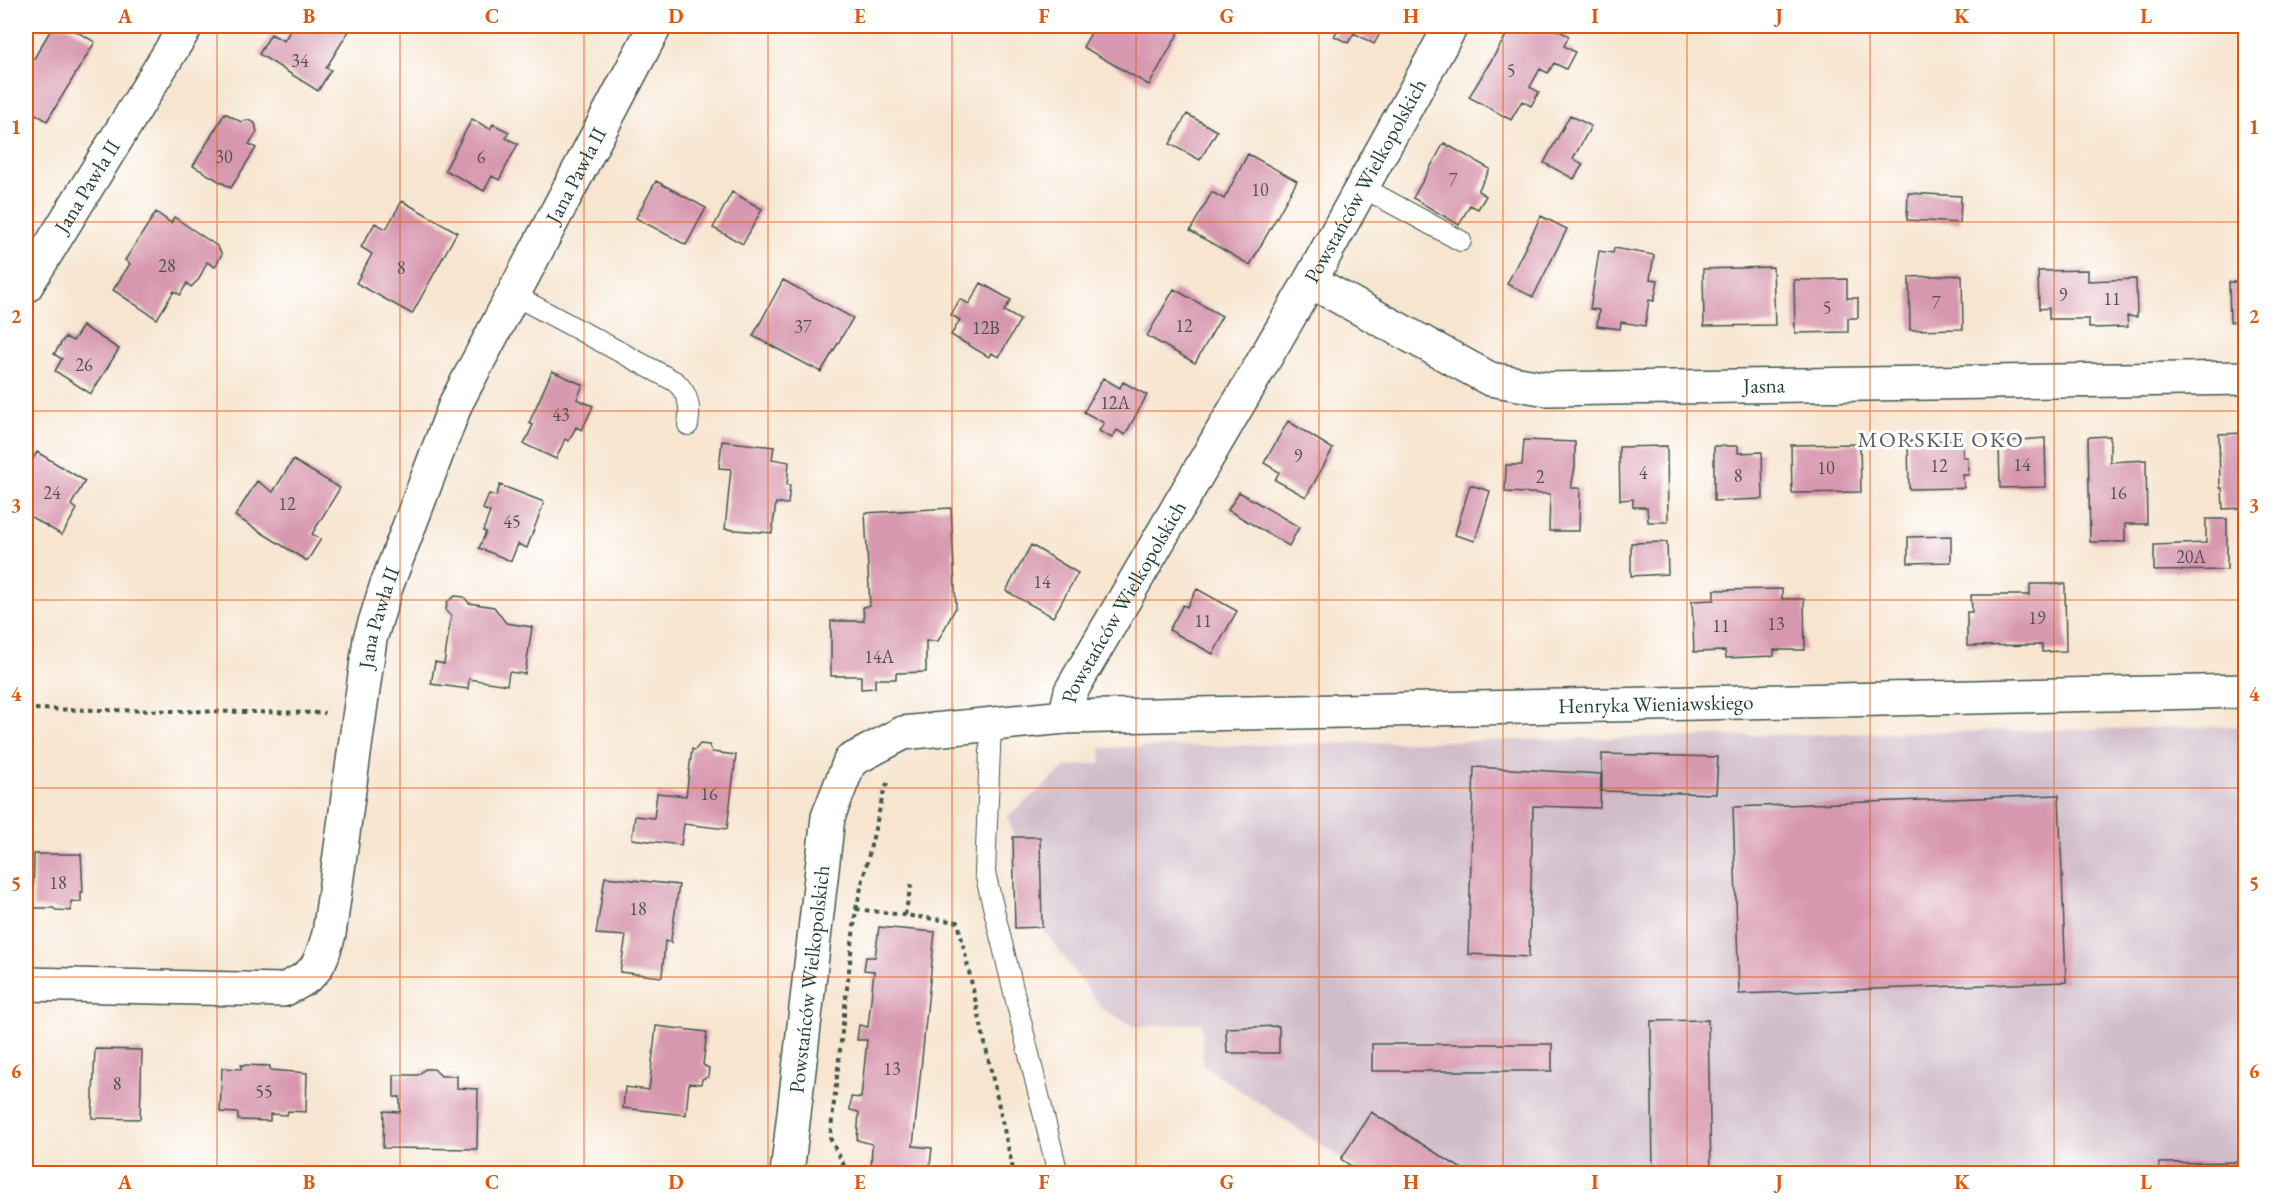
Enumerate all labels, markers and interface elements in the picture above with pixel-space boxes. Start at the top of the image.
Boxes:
text: A [117,3,133,29]
text: B [303,3,315,29]
text: C [485,3,499,29]
text: D [668,3,684,29]
text: E [854,3,866,29]
text: F [1039,3,1050,29]
text: G [1220,3,1234,29]
text: H [1403,3,1419,29]
text: I [1591,3,1599,29]
text: J [1773,3,1783,29]
text: K [1954,3,1970,29]
text: L [2140,3,2152,29]
house number: 34 [291,49,309,72]
house number: 5 [1507,59,1515,82]
street label: Powstańców Wielkopolskich [1298,73,1432,288]
text: 1 [11,114,21,140]
text: 1 [2249,114,2259,140]
street label: Jana Pawła II [538,122,612,230]
street label: Jana Pawła II [47,134,126,240]
house number: 30 [215,145,233,168]
house number: 6 [477,145,486,168]
house number: 7 [1449,168,1458,191]
house number: 10 [1251,178,1269,201]
house number: 28 [158,254,176,277]
house number: 8 [397,256,405,279]
house number: 9 [2059,283,2068,306]
house number: 11 [2103,287,2121,310]
house number: 7 [1932,291,1941,314]
house number: 5 [1823,296,1831,319]
text: 2 [11,303,22,329]
text: 2 [2249,303,2260,329]
house number: 12 [1175,314,1193,337]
house number: 37 [794,315,812,338]
house number: 12B [972,316,1000,339]
house number: 26 [75,353,93,376]
street label: Jasna [1741,371,1786,399]
house number: 12A [1100,391,1130,414]
house number: 43 [552,403,570,426]
district label: MORSKIE OKO [1858,425,2024,454]
house number: 9 [1294,444,1303,467]
house number: 14 [2013,453,2031,476]
house number: 12 [1930,454,1948,477]
house number: 10 [1817,456,1835,479]
house number: 4 [1639,461,1648,484]
house number: 8 [1734,464,1742,487]
house number: 2 [1536,465,1545,488]
house number: 24 [43,481,61,504]
house number: 16 [2109,481,2127,504]
text: 3 [11,492,21,518]
house number: 12 [278,492,296,515]
text: 3 [2249,492,2259,518]
street label: Powstańców Wielkopolskich [1055,496,1192,705]
house number: 45 [503,510,521,533]
house number: 20A [2176,545,2206,568]
street label: Jana Pawła II [352,563,406,672]
house number: 14 [1033,570,1051,593]
house number: 19 [2028,606,2046,629]
house number: 11 [1194,609,1212,632]
house number: 13 [1767,612,1785,635]
house number: 11 [1712,614,1730,637]
house number: 14A [864,645,894,668]
text: 4 [11,681,22,707]
text: 4 [2249,681,2260,707]
street label: Henryka Wieniawskiego [1558,688,1754,719]
house number: 16 [700,782,718,805]
street label: Powstańców Wielkopolskich [782,864,835,1095]
text: 5 [11,870,21,896]
text: 5 [2249,870,2259,896]
house number: 18 [49,871,67,894]
house number: 18 [629,897,647,920]
house number: 13 [883,1057,901,1080]
text: 6 [11,1058,22,1084]
text: 6 [2249,1058,2260,1084]
house number: 8 [113,1072,121,1095]
house number: 55 [255,1080,273,1103]
text: A [117,1169,133,1195]
text: B [303,1169,315,1195]
text: C [485,1169,499,1195]
text: D [668,1169,684,1195]
text: E [854,1169,866,1195]
text: F [1039,1169,1050,1195]
text: G [1220,1169,1234,1195]
text: H [1403,1169,1419,1195]
text: I [1591,1169,1599,1195]
text: J [1773,1169,1783,1195]
text: K [1954,1169,1970,1195]
text: L [2140,1169,2152,1195]

